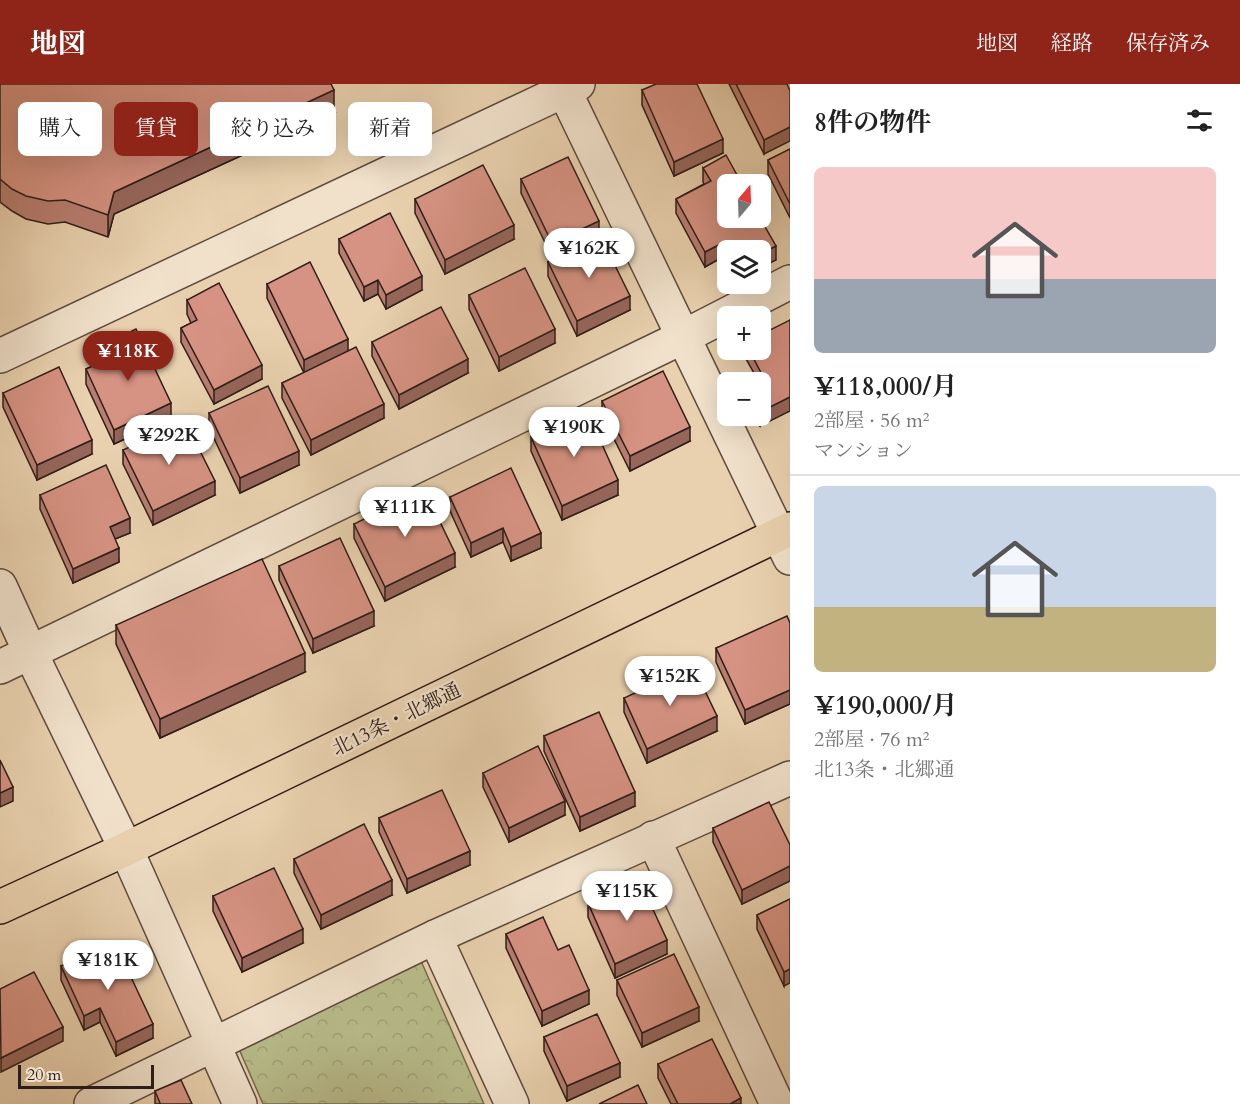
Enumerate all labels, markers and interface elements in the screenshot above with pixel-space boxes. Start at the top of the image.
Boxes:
text: 地図 [30,25,86,63]
text: 地図 [976,29,1018,58]
text: 経路 [1051,29,1093,58]
text: 保存済み [1126,29,1210,58]
chip: 購入 [18,102,102,156]
chip: 賃貸 [114,102,198,156]
chip: 絞り込み [210,102,336,156]
chip: 新着 [348,102,432,156]
icon: filters [1183,104,1216,137]
text: 8件の物件 [814,105,931,140]
north arrow [717,174,771,228]
map controls [717,174,771,426]
icon: home [961,206,1069,314]
pin: ¥162K [547,228,631,279]
text: ¥162K [558,234,620,261]
button: layers [717,240,771,294]
button: + [717,306,771,360]
pin: ¥118K [86,331,170,382]
text: ¥118K [97,337,159,364]
text: ¥118,000/月 [814,369,957,404]
button: − [717,372,771,426]
pin: ¥190K [532,407,616,458]
text: 2部屋 · 56 m² [814,407,930,434]
text: ¥190K [543,413,605,440]
pin: ¥292K [127,415,211,466]
text: ¥292K [138,421,200,448]
text: マンション [814,437,913,464]
pin: ¥111K [363,487,447,538]
text: ¥111K [374,493,436,520]
icon: home [961,525,1069,633]
pin: ¥152K [628,656,712,707]
text: ¥152K [639,662,701,689]
street label: 北13条・北郷通 [327,677,465,762]
text: ¥190,000/月 [814,688,957,723]
text: 2部屋 · 76 m² [814,726,930,753]
text: 北13条・北郷通 [814,756,955,783]
pin: ¥115K [585,871,669,922]
text: ¥115K [596,877,658,904]
pin: ¥181K [66,940,150,991]
text: ¥181K [77,946,139,973]
scale bar [18,1062,154,1090]
text: 20 m [27,1064,61,1086]

